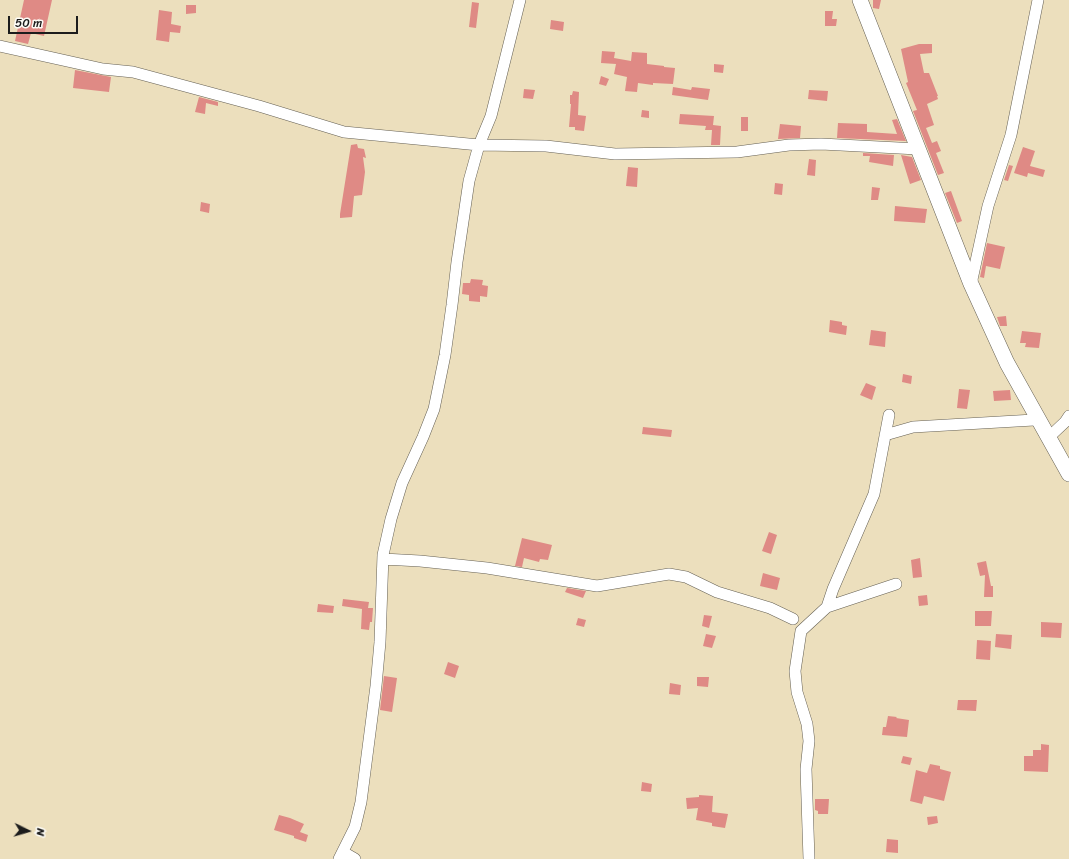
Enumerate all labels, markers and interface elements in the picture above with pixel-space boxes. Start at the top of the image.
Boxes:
scale bar [10,8,80,34]
text: 50 m [15,12,42,34]
north arrow [8,811,48,851]
text: N [31,827,50,837]

